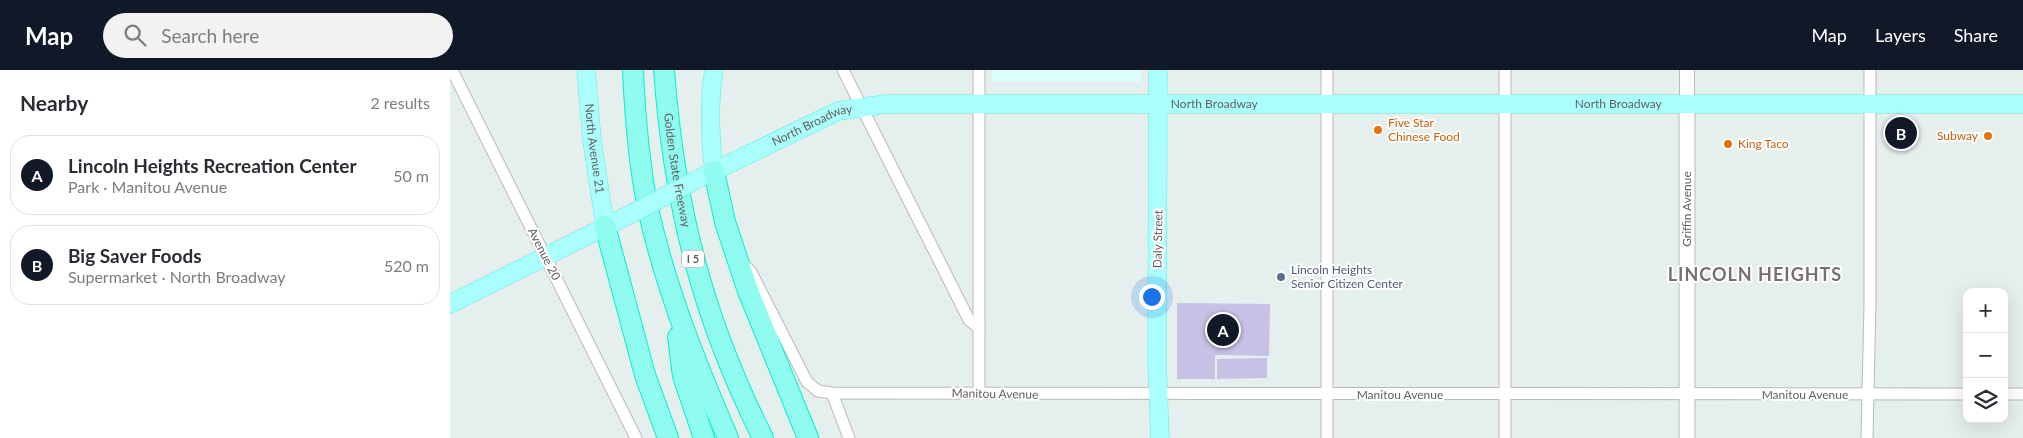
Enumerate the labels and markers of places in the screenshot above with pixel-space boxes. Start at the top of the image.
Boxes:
pin: B [1885,114,1917,152]
place label: Five Star Chinese Food [1388,115,1460,144]
marker: Five Star Chinese Food [1372,124,1384,136]
place label: Subway [1937,128,1979,143]
marker: Subway [1982,130,1994,142]
place label: King Taco [1738,136,1789,151]
marker: King Taco [1722,138,1734,150]
place label: Lincoln Heights Senior Citizen Center [1291,262,1404,291]
marker: Lincoln Heights Senior Citizen Center [1275,271,1287,283]
pin: A [1207,311,1239,349]

